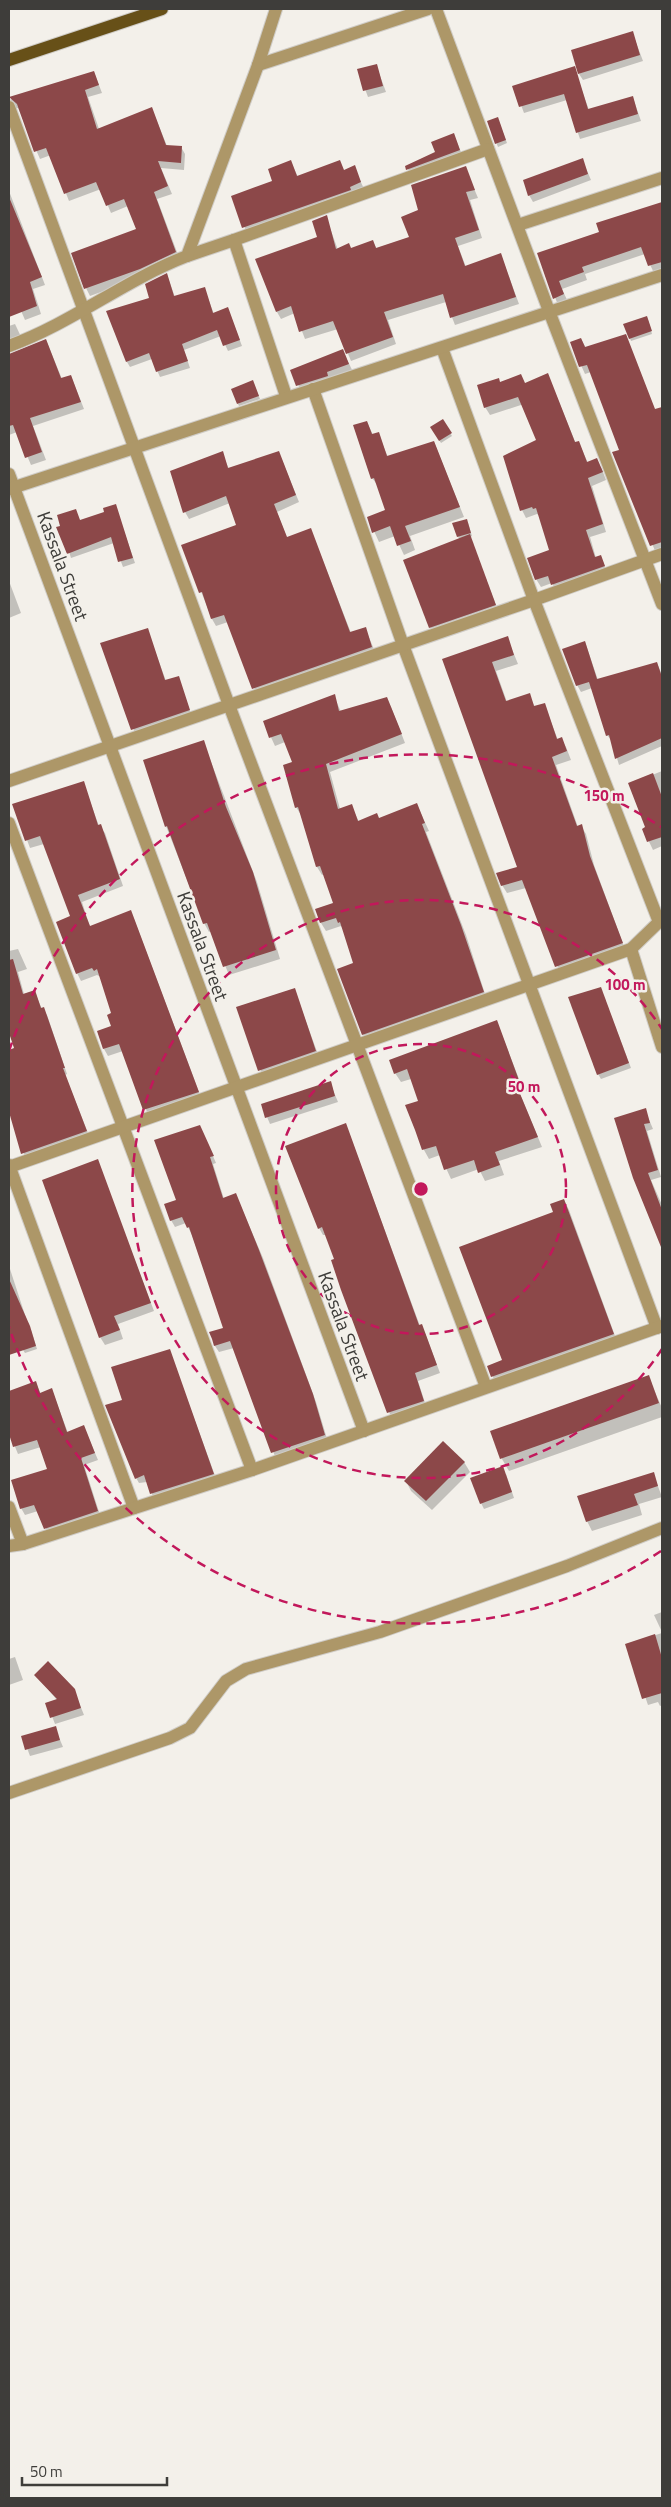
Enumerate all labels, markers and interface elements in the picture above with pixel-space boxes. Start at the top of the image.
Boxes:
street label: Kassala Street [30,507,97,625]
text: 150 m [583,784,625,807]
street label: Kassala Street [170,887,237,1005]
text: 100 m [604,973,646,996]
text: 50 m [508,1075,540,1098]
centre of rings [412,1180,430,1198]
street label: Kassala Street [311,1267,378,1385]
scale bar [22,2454,168,2486]
text: 50 m [30,2460,63,2483]

